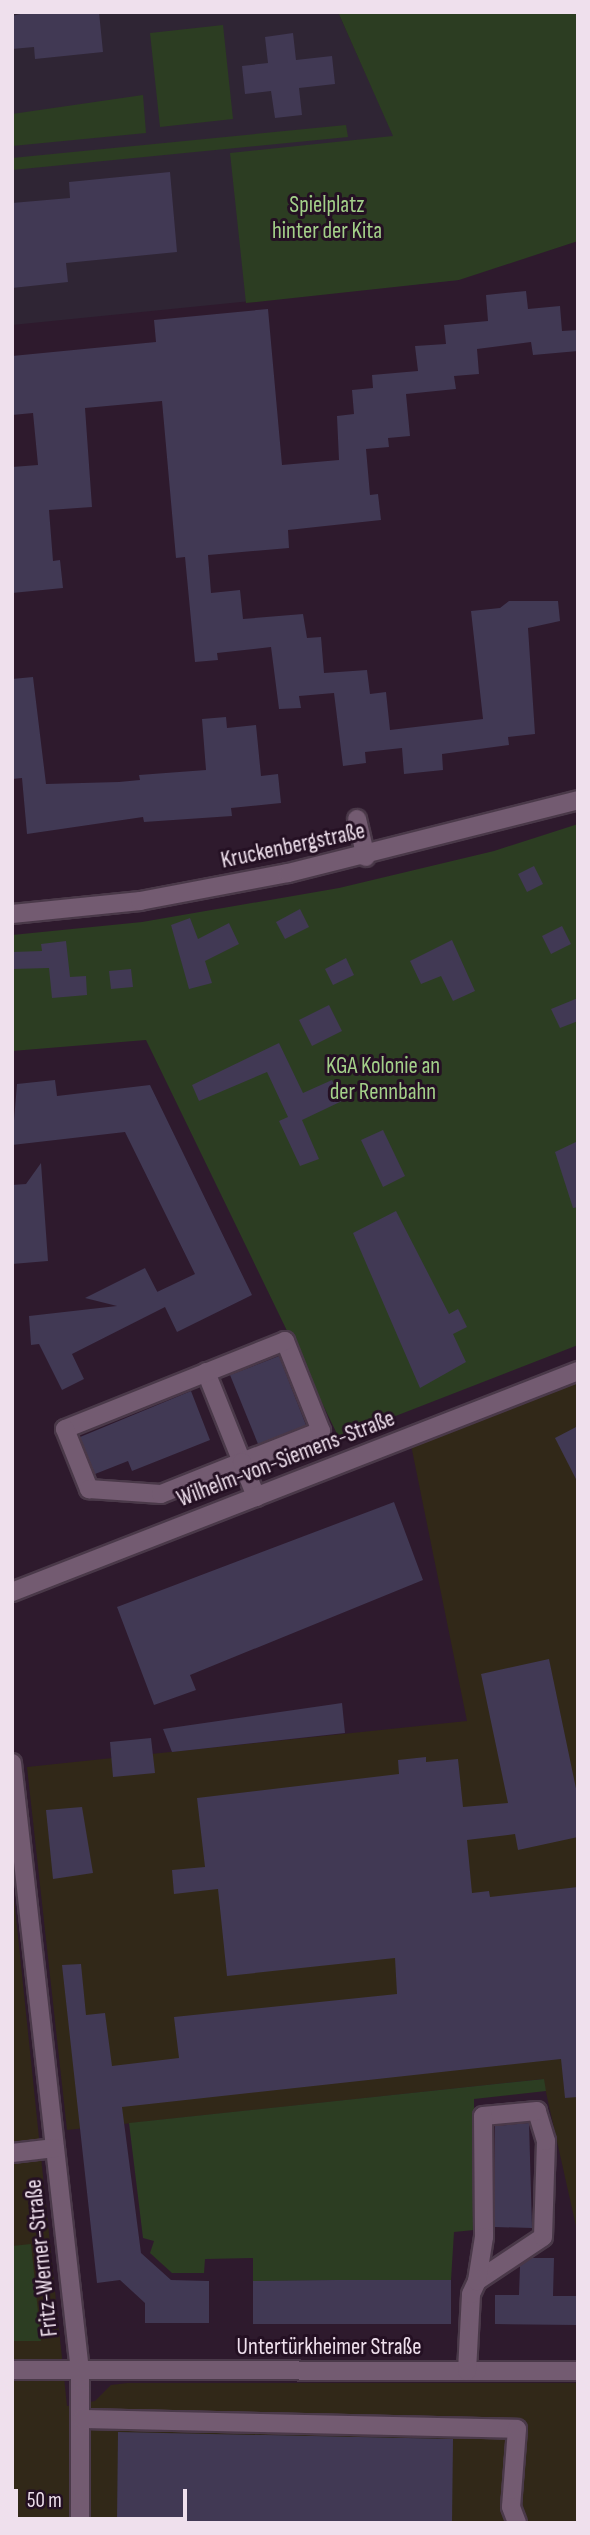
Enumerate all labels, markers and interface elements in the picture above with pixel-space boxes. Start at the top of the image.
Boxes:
park label: Spielplatz hinter der Kita [272,191,382,245]
street label: Kruckenbergstraße [219,817,367,875]
park label: KGA Kolonie an der Rennbahn [326,1052,440,1106]
street label: Wilhelm-von-Siemens-Straße [173,1405,399,1513]
street label: Fritz-Werner-Straße [20,2178,64,2338]
street label: Untertürkheimer Straße [237,2333,421,2361]
scale bar [18,2476,191,2520]
text: 50 m [27,2488,62,2513]

